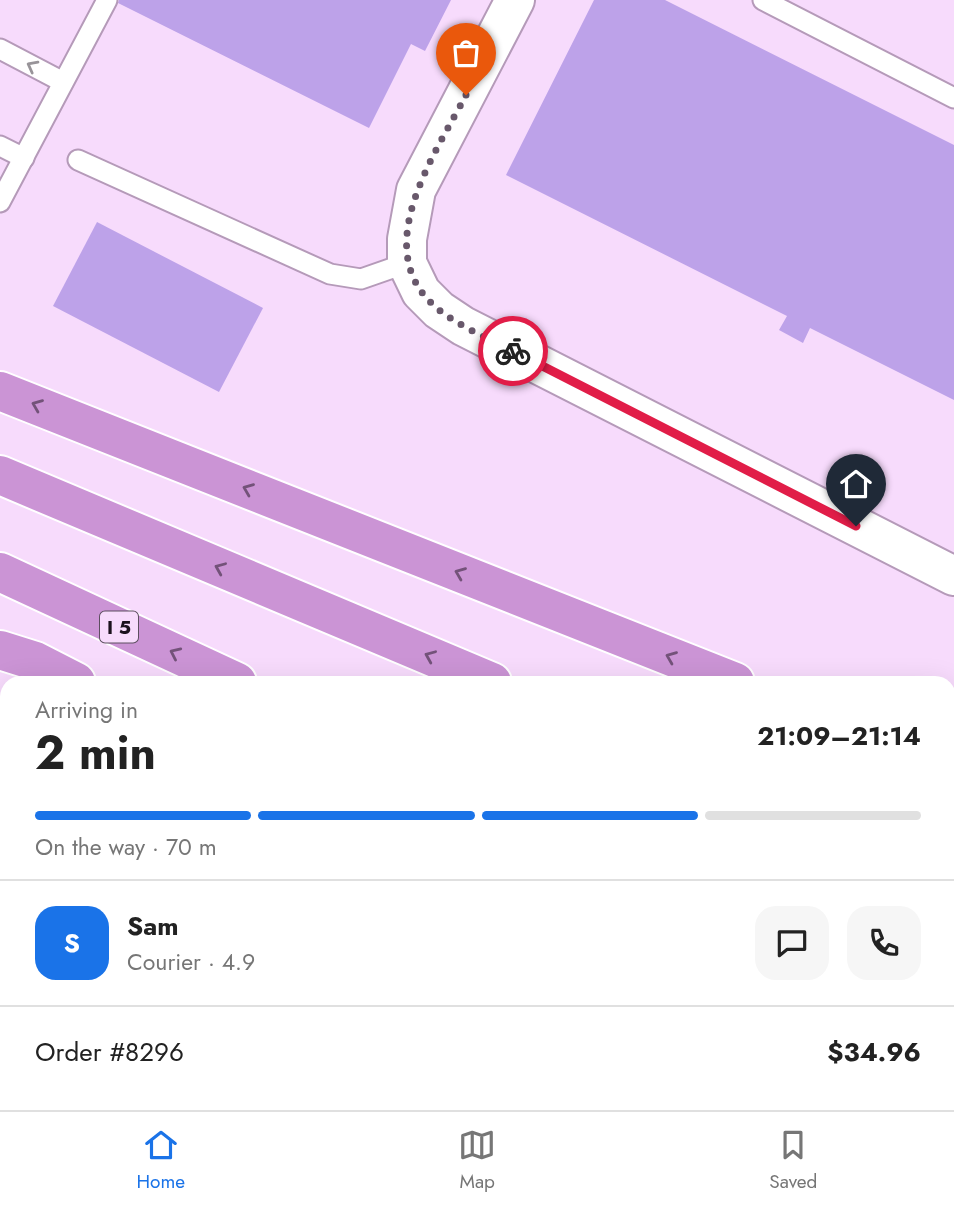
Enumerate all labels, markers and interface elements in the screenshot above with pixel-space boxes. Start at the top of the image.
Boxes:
pin [436,23,496,95]
icon: bag [447,34,485,72]
one-way arrow [27,60,39,74]
courier [478,316,548,386]
icon: bike [494,332,532,370]
one-way arrow [31,400,43,414]
pin [826,454,886,526]
icon: home [837,465,875,503]
one-way arrow [243,484,255,498]
one-way arrow [215,562,227,576]
one-way arrow [454,568,466,582]
road number: I 5 [100,612,138,642]
one-way arrow [170,648,182,662]
one-way arrow [424,650,437,664]
one-way arrow [666,652,678,666]
text: Arriving in [35,693,138,727]
text: 21:09–21:14 [757,717,921,755]
text: 2 min [35,720,156,786]
text: On the way · 70 m [35,830,217,864]
button: chat [755,906,829,980]
button: phone [847,906,921,980]
text: Sam [127,907,179,945]
text: S [64,924,80,962]
text: Courier · 4.9 [127,945,255,979]
text: Order #8296 [35,1033,184,1071]
text: $34.96 [827,1033,921,1071]
tab: Home [137,1126,185,1195]
tab: Map [458,1126,496,1195]
tab: Saved [769,1126,817,1195]

